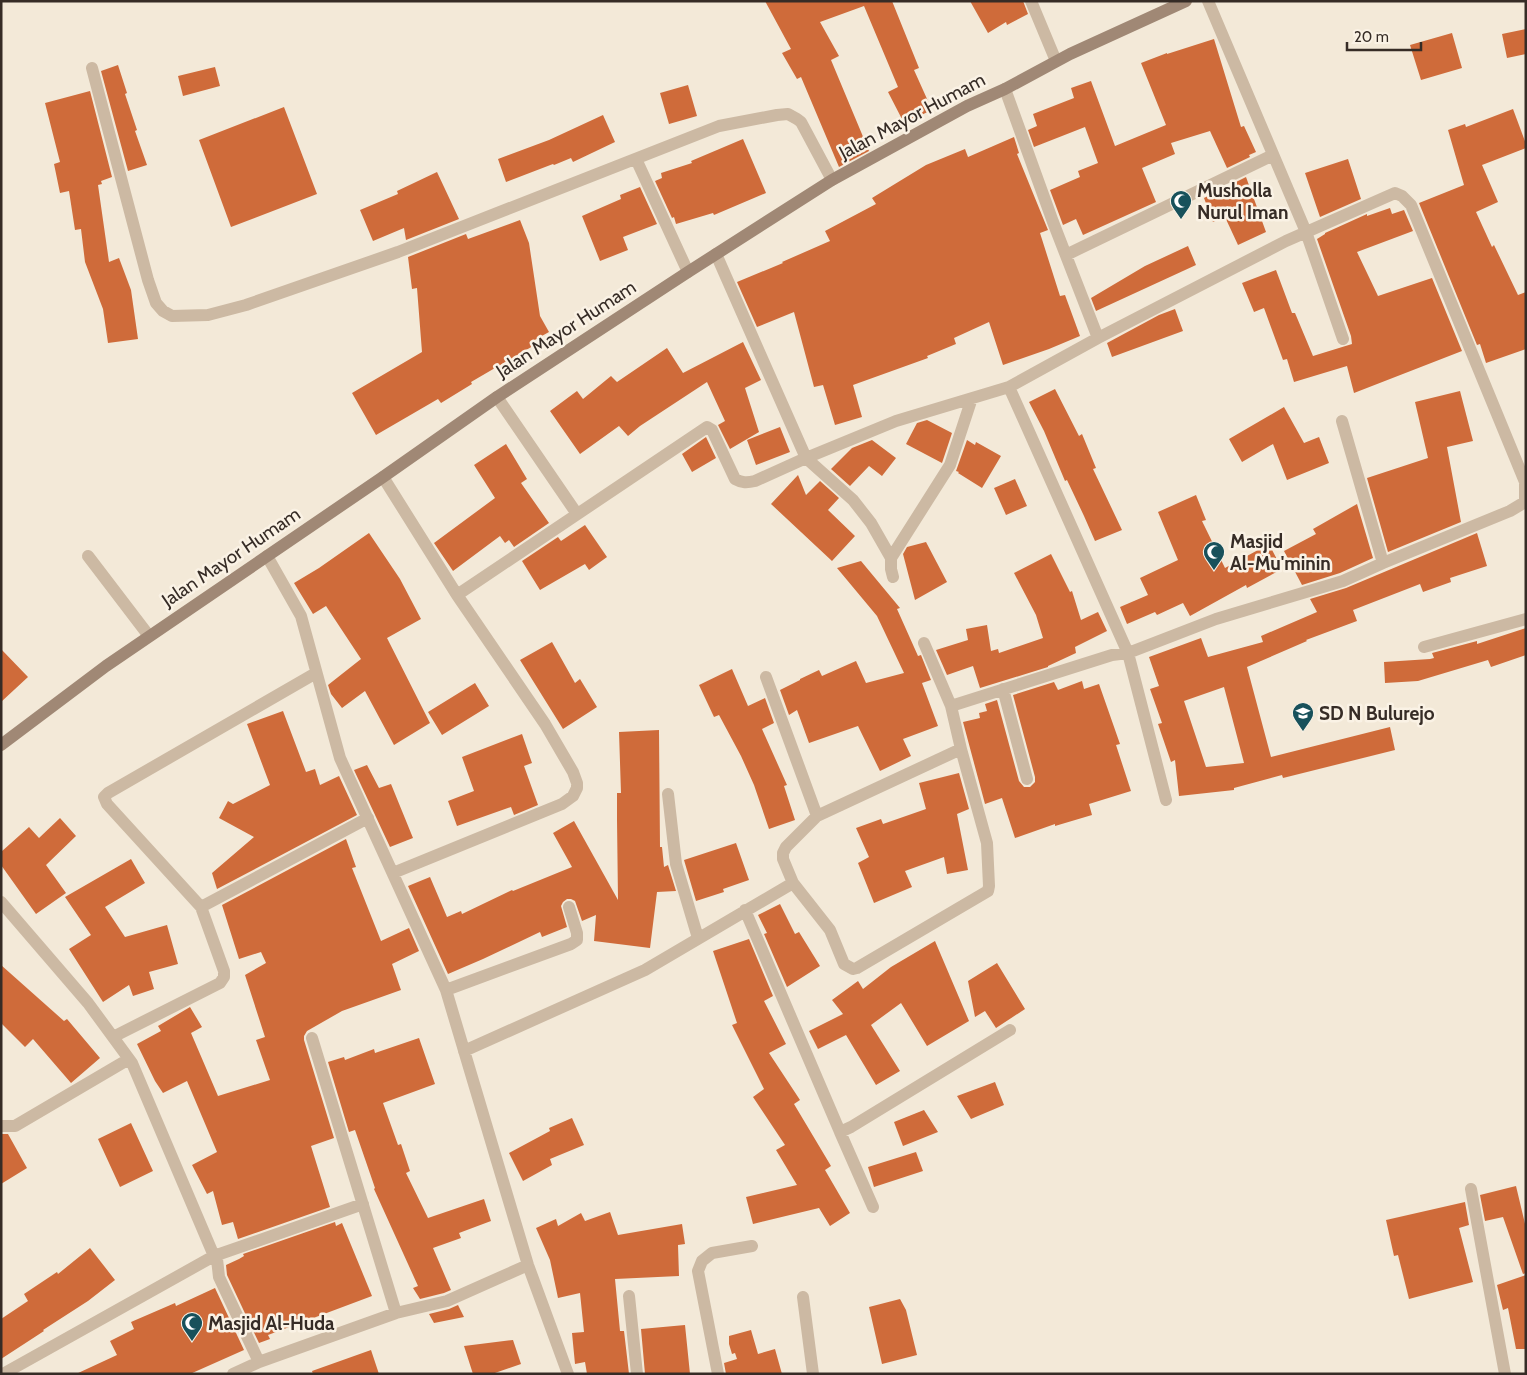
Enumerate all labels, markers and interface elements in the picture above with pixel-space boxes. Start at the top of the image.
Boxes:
scale bar [1347,20,1421,52]
text: 20 m [1354,28,1389,46]
street label: Jalan Mayor Humam [834,68,989,165]
place label: Musholla Nurul Iman [1197,179,1288,224]
mosque icon: Musholla Nurul Iman [1169,189,1193,220]
street label: Jalan Mayor Humam [491,275,640,383]
street label: Jalan Mayor Humam [157,502,305,612]
place label: Masjid Al-Mu'minin [1230,530,1331,575]
mosque icon: Masjid Al-Mu'minin [1202,540,1226,571]
school or university icon: SD N Bulurejo [1291,701,1315,732]
place label: SD N Bulurejo [1319,702,1435,725]
mosque icon: Masjid Al-Huda [180,1311,204,1342]
place label: Masjid Al-Huda [208,1312,335,1335]

